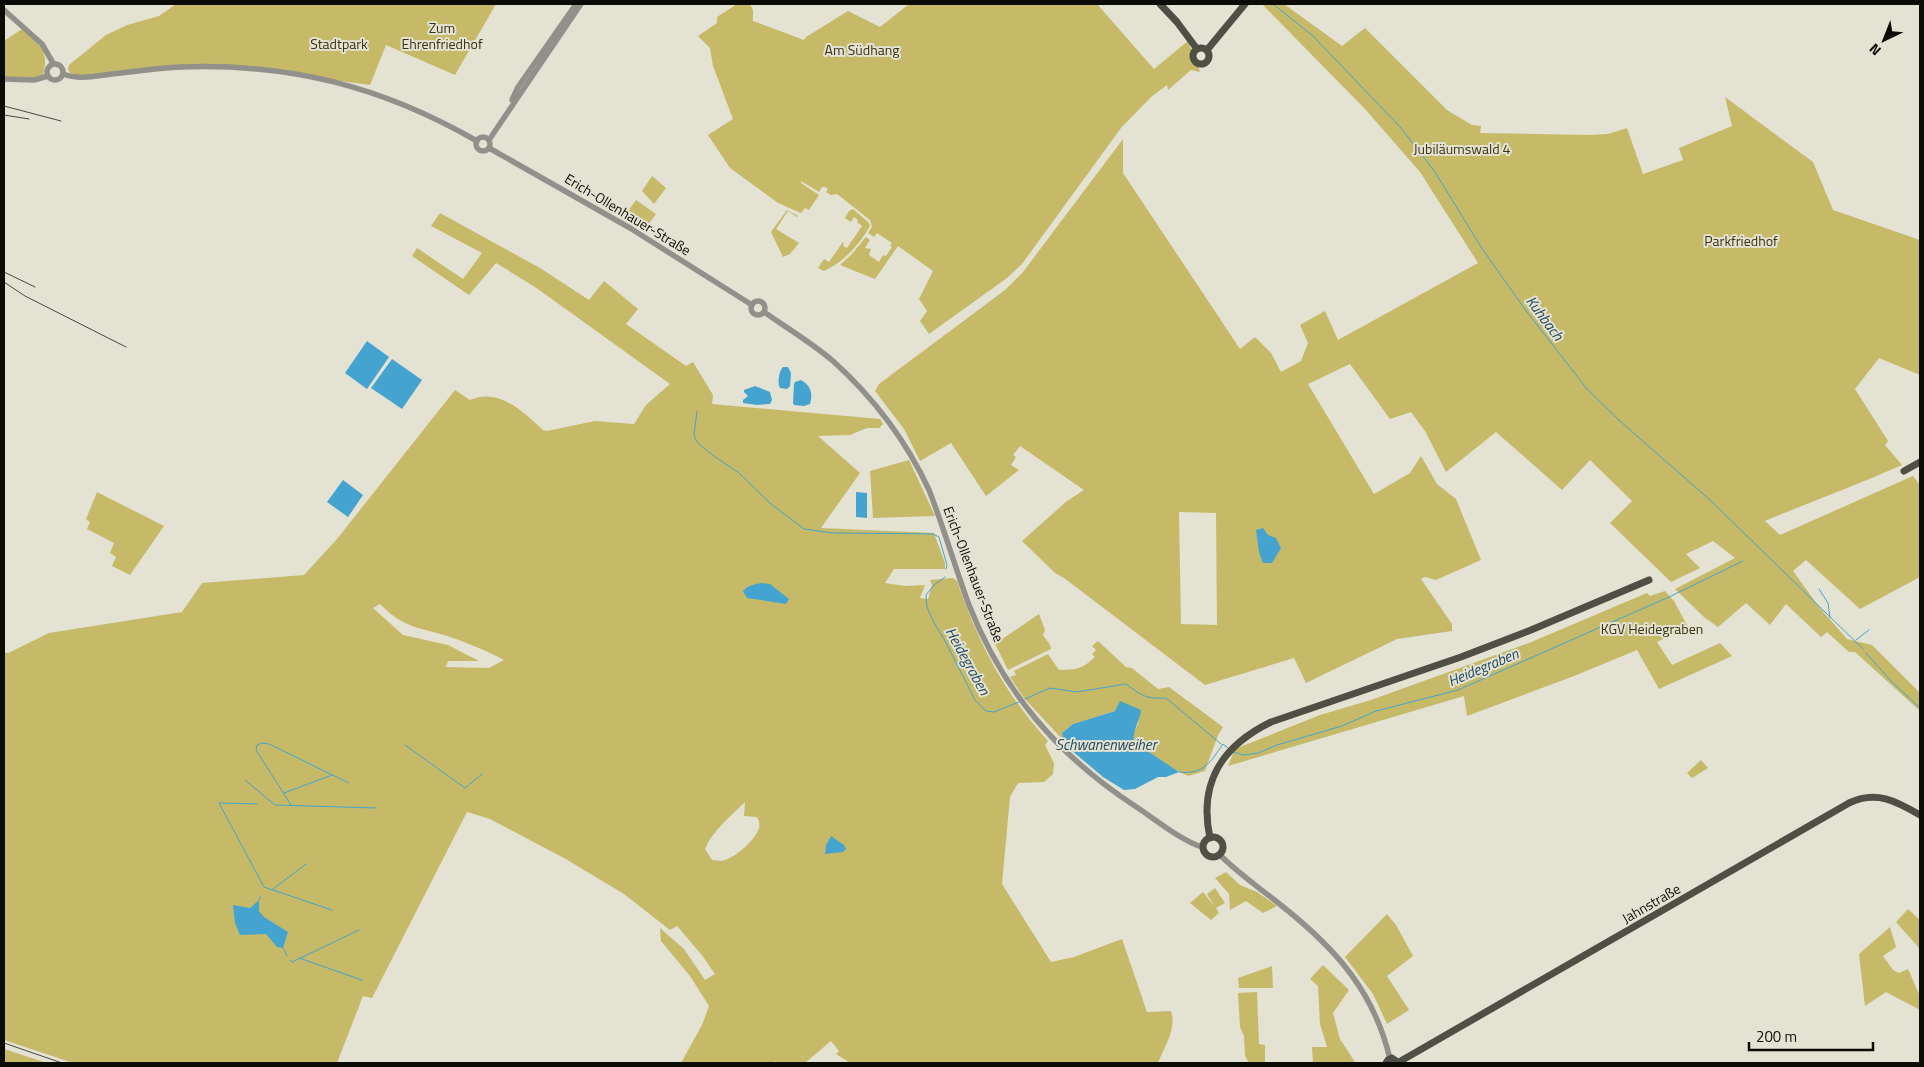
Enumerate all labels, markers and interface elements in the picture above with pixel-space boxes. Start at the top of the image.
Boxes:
north arrow [1859,15,1909,65]
park label: Zum Ehrenfriedhof [401,17,483,54]
park label: Stadtpark [310,33,368,54]
park label: Am Südhang [825,39,899,60]
text: N [1864,39,1886,61]
park label: Jubiläumswald 4 [1414,138,1511,159]
street label: Erich-Ollenhauer-Straße [561,168,695,260]
park label: Parkfriedhof [1704,230,1778,251]
water label: Kuhbach [1520,291,1570,346]
street label: Erich-Ollenhauer-Straße [938,503,1010,645]
park label: KGV Heidegraben [1601,618,1703,639]
water label: Heidegraben [940,623,996,700]
water label: Heidegraben [1444,642,1522,692]
water label: Schwanenweiher [1055,733,1159,756]
street label: Jahnstraße [1618,878,1684,928]
scale bar [1749,1020,1873,1052]
text: 200 m [1756,1025,1797,1048]

